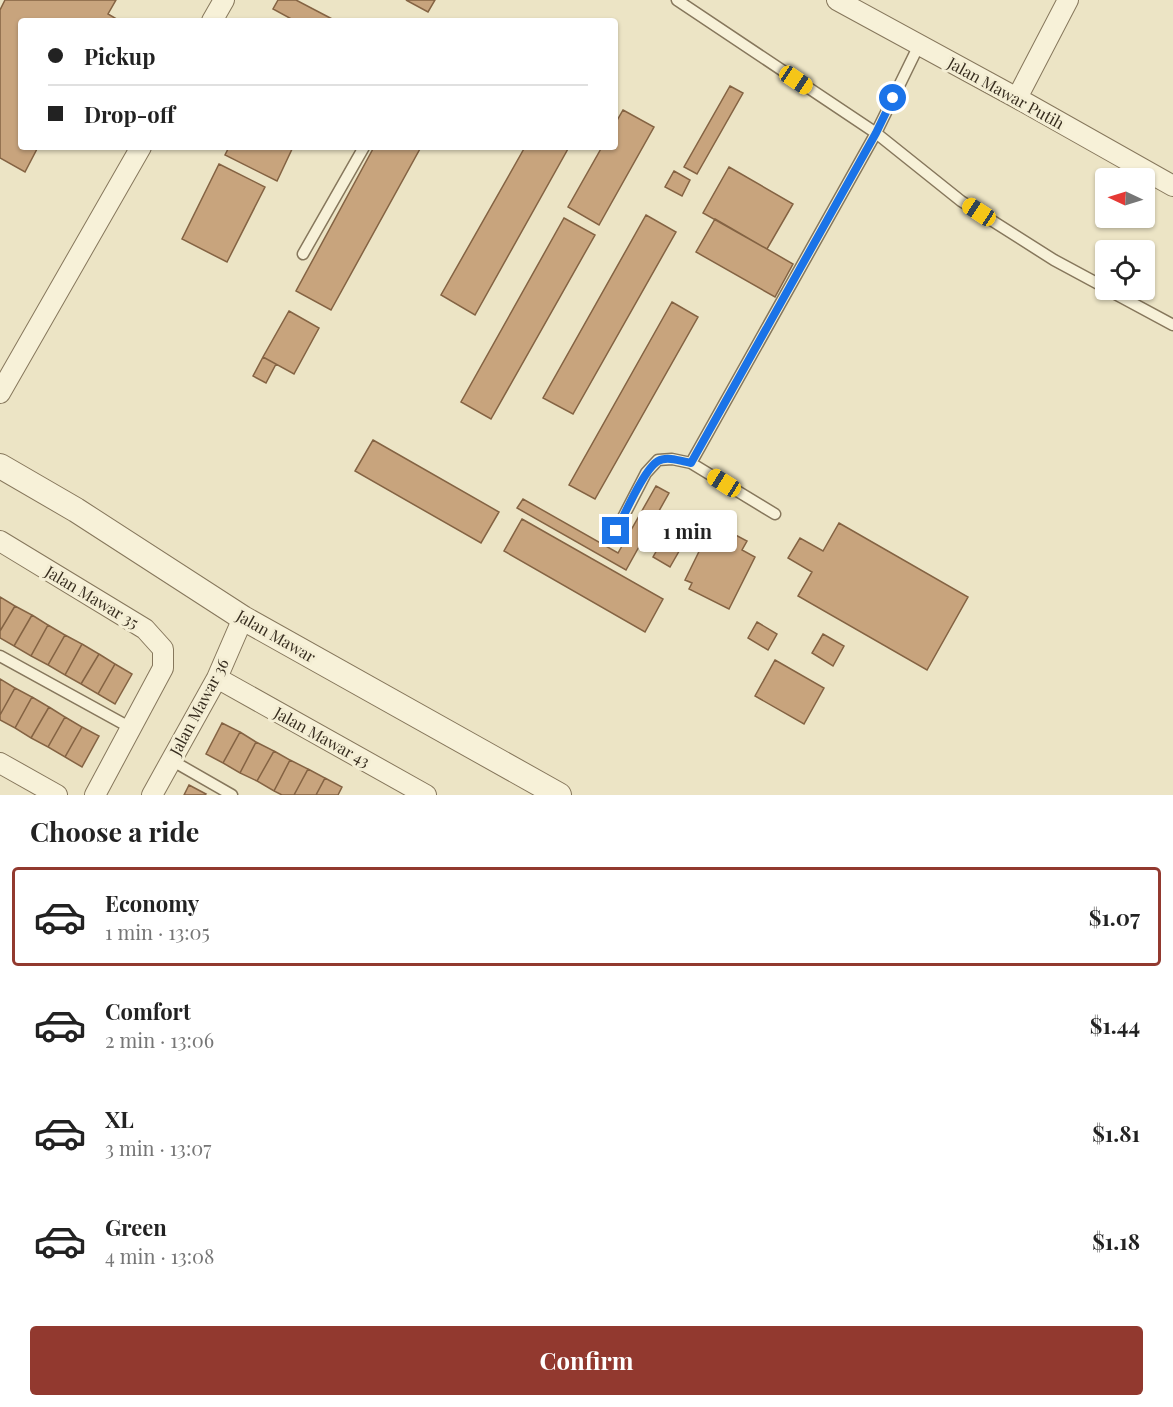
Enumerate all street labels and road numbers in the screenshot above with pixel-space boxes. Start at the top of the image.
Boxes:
street label: Jalan Mawar Putih [943,51,1069,134]
street label: Jalan Mawar 35 [41,560,143,633]
street label: Jalan Mawar [232,604,320,667]
street label: Jalan Mawar 36 [164,655,233,760]
street label: Jalan Mawar 43 [270,701,374,771]

